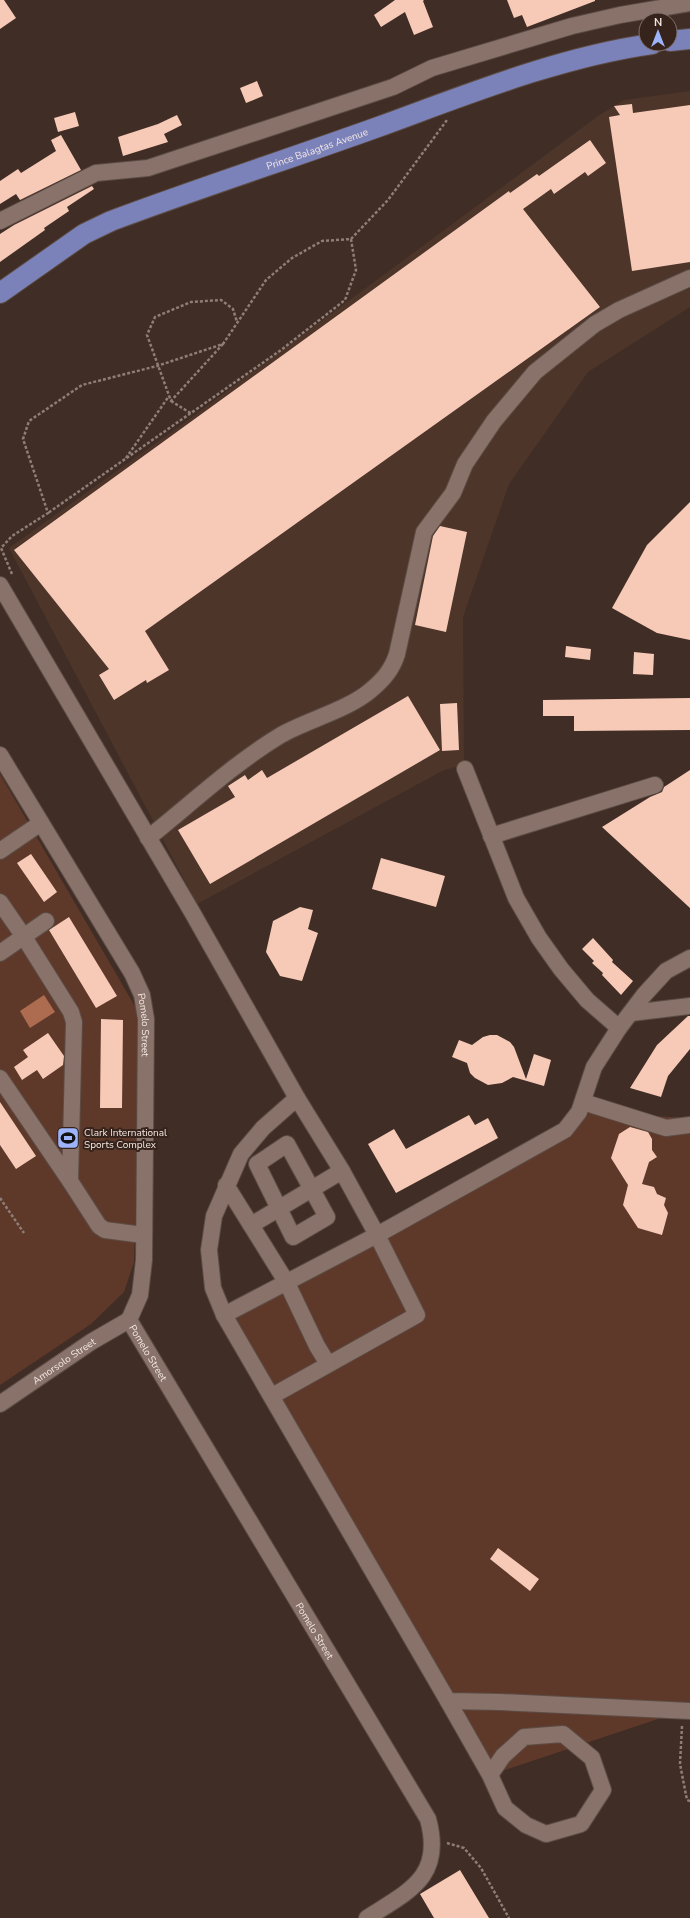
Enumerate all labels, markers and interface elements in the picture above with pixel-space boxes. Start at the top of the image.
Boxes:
north arrow [638,12,678,52]
text: N [654,15,662,30]
street label: Prince Balagtas Avenue [265,125,370,173]
street label: Pomelo Street [134,992,152,1057]
sports icon: Clark International Sports Complex [55,1125,81,1151]
place label: Clark International Sports Complex [84,1126,167,1152]
street label: Pomelo Street [125,1322,170,1385]
street label: Amorsolo Street [30,1335,99,1388]
street label: Pomelo Street [292,1600,337,1662]

